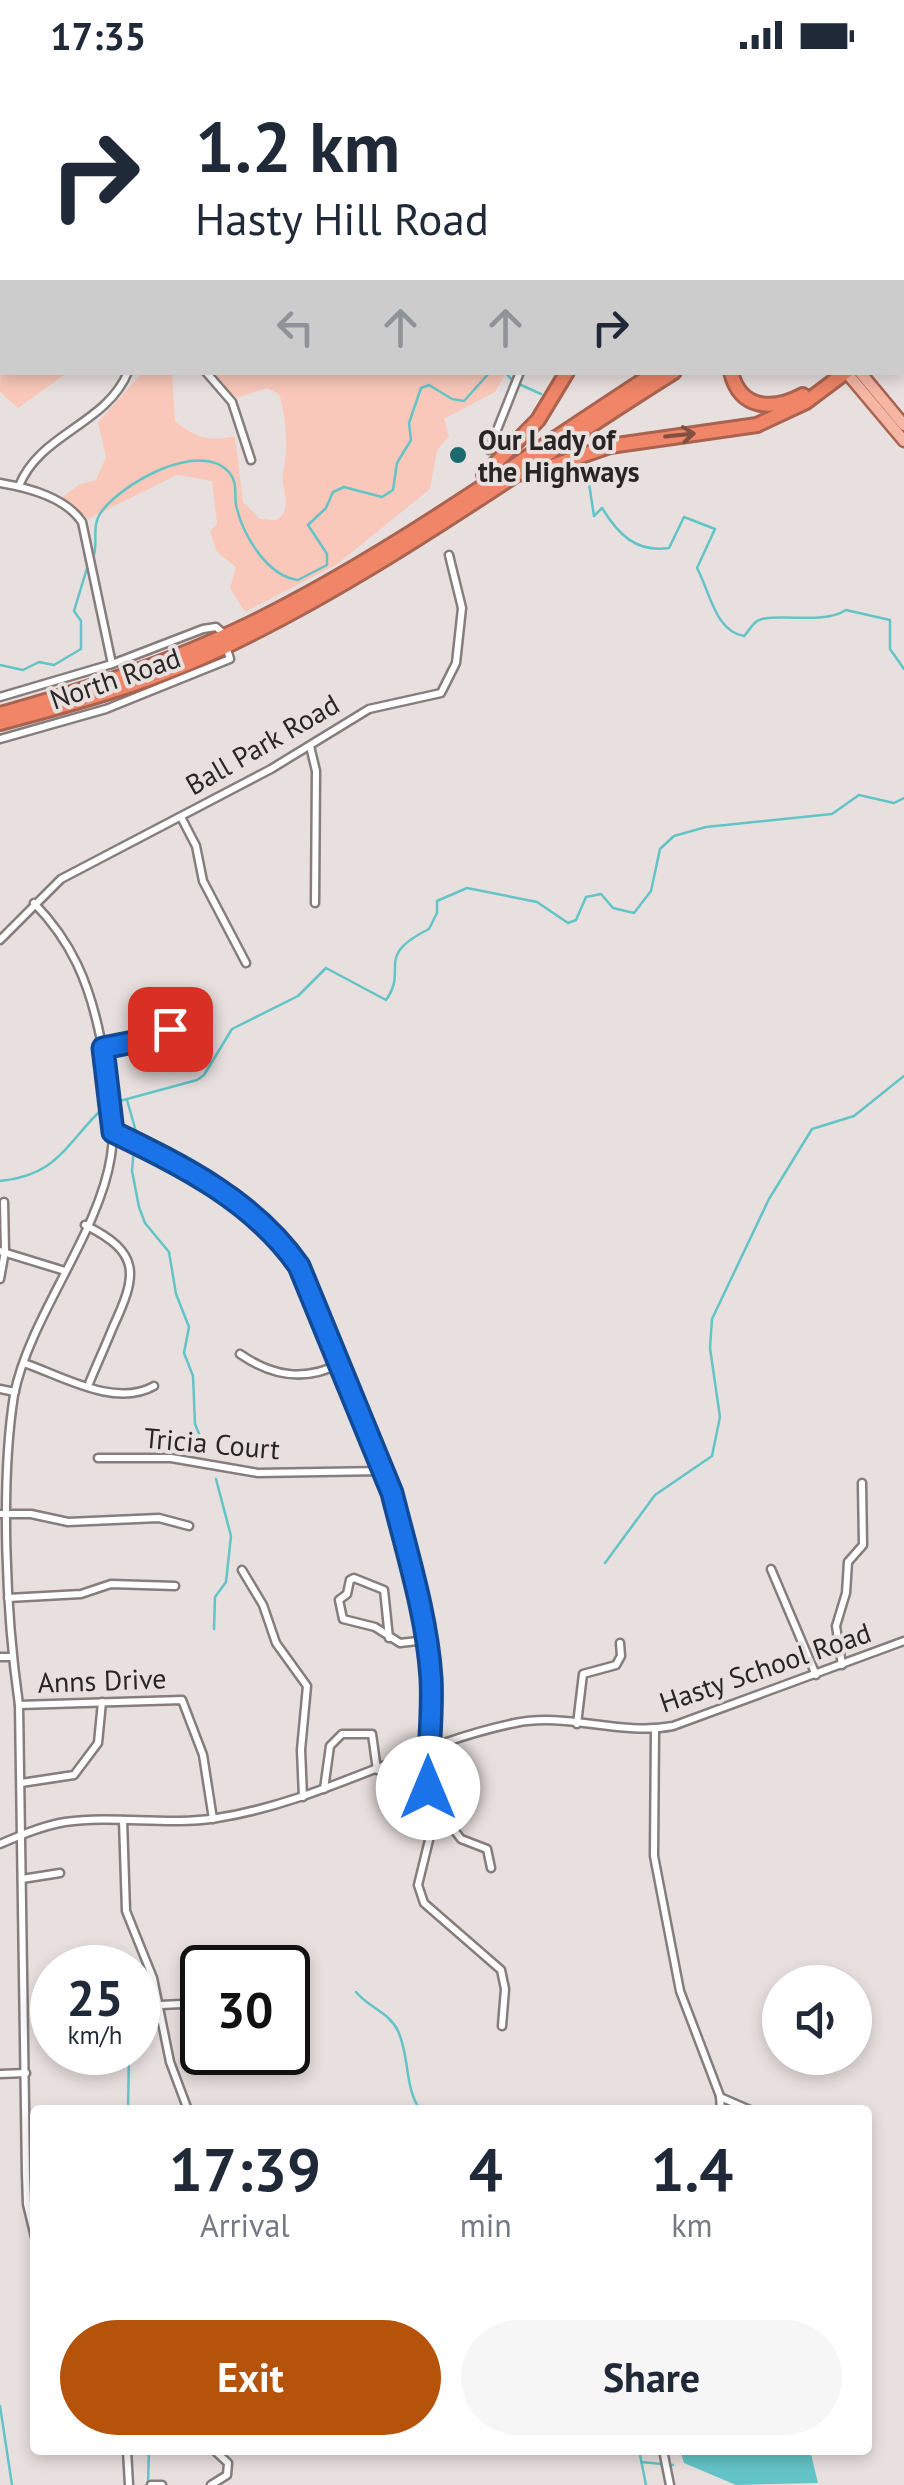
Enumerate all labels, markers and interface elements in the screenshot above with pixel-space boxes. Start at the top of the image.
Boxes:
text: 17:35 [50,11,146,60]
text: 1.2 km [195,101,400,191]
icon: right [30,110,160,240]
text: Hasty Hill Road [195,189,489,247]
icon: left [268,300,323,355]
icon: ahead [373,300,428,355]
icon: ahead [478,300,533,355]
icon: right [583,300,638,355]
place label: Our Lady of the Highways [478,421,640,490]
one-way arrow [663,425,695,444]
marker: Our Lady of the Highways [447,444,469,466]
street label: North Road [45,638,185,718]
street label: Ball Park Road [178,685,346,803]
pin [128,987,213,1072]
icon: arrive [143,1002,198,1057]
street label: Tricia Court [143,1419,282,1467]
street label: Hasty School Road [654,1613,876,1721]
street label: Anns Drive [37,1659,167,1701]
position arrow [376,1736,480,1840]
speed limit sign: 30 [180,1945,310,2075]
text: 25 [67,1965,123,2030]
map controls [762,1965,872,2075]
button: sound [762,1965,872,2075]
text: km/h [68,2019,122,2051]
text: 17:39 [169,2130,321,2208]
text: 4 [469,2130,503,2208]
text: 1.4 [650,2130,733,2208]
text: Arrival [200,2204,290,2246]
text: min [460,2204,512,2246]
text: km [671,2204,713,2246]
button: Exit [60,2320,441,2435]
button: Share [461,2320,842,2435]

